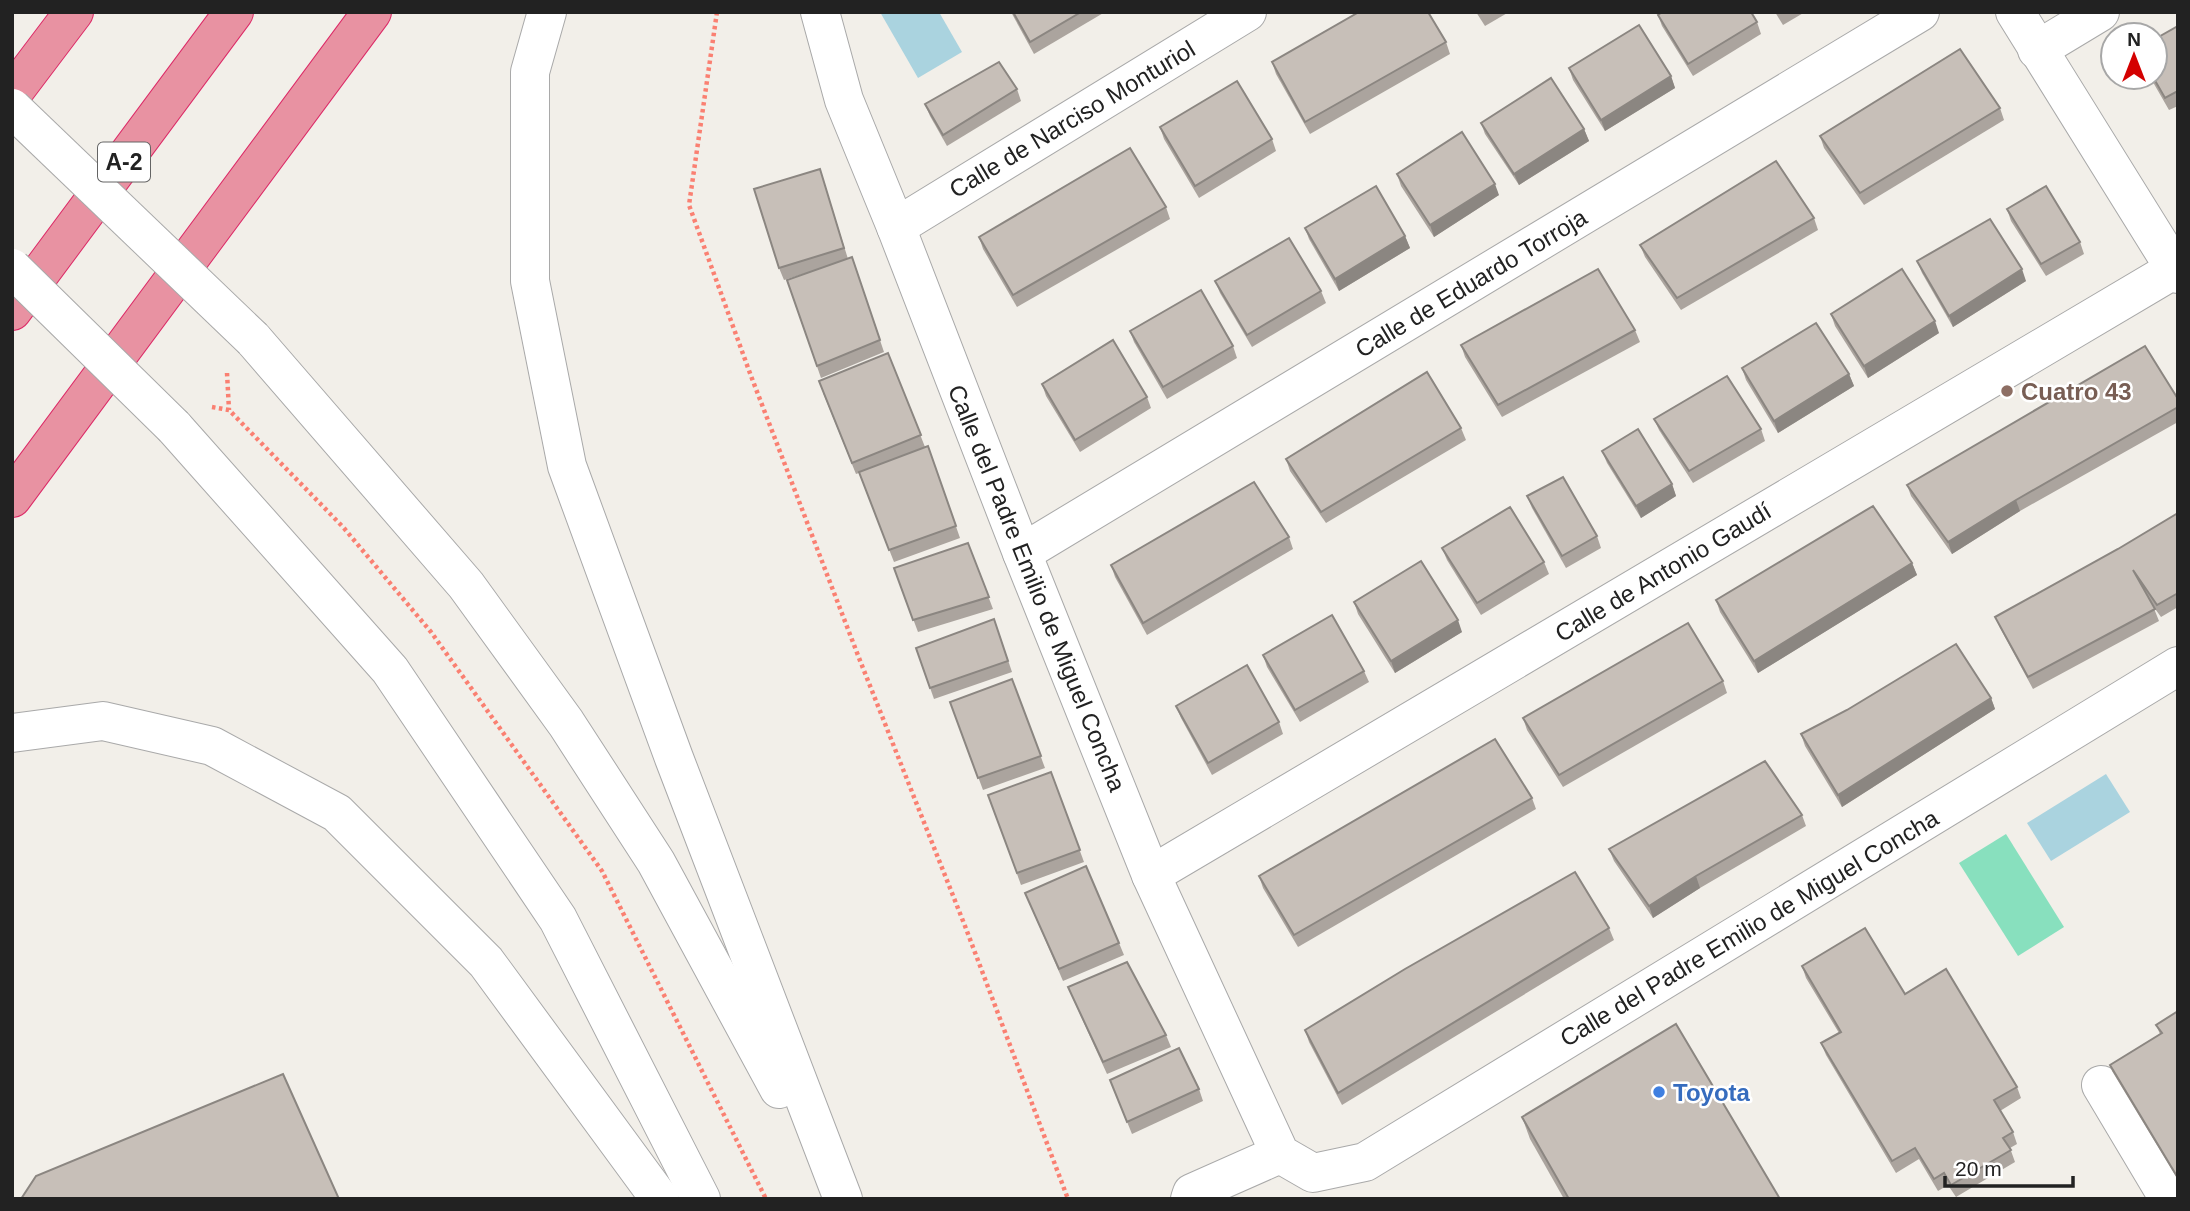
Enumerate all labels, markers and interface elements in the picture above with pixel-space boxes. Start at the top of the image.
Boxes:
north arrow [2099,21,2169,91]
text: N [2127,29,2141,50]
street label: Calle de Narciso Monturiol [944,35,1200,203]
road number: A-2 [98,142,150,182]
street label: Calle de Eduardo Torroja [1350,203,1592,363]
place label: Cuatro 43 [2021,378,2132,405]
street label: Calle del Padre Emilio de Miguel Concha [943,381,1131,796]
marker: Cuatro 43 [1999,383,2015,399]
street label: Calle de Antonio Gaudí [1550,497,1776,647]
street label: Calle del Padre Emilio de Miguel Concha [1555,804,1943,1052]
place label: Toyota [1673,1079,1751,1106]
marker: Toyota [1651,1084,1667,1100]
scale bar [1945,1144,2073,1188]
text: 20 m [1955,1157,2002,1180]

